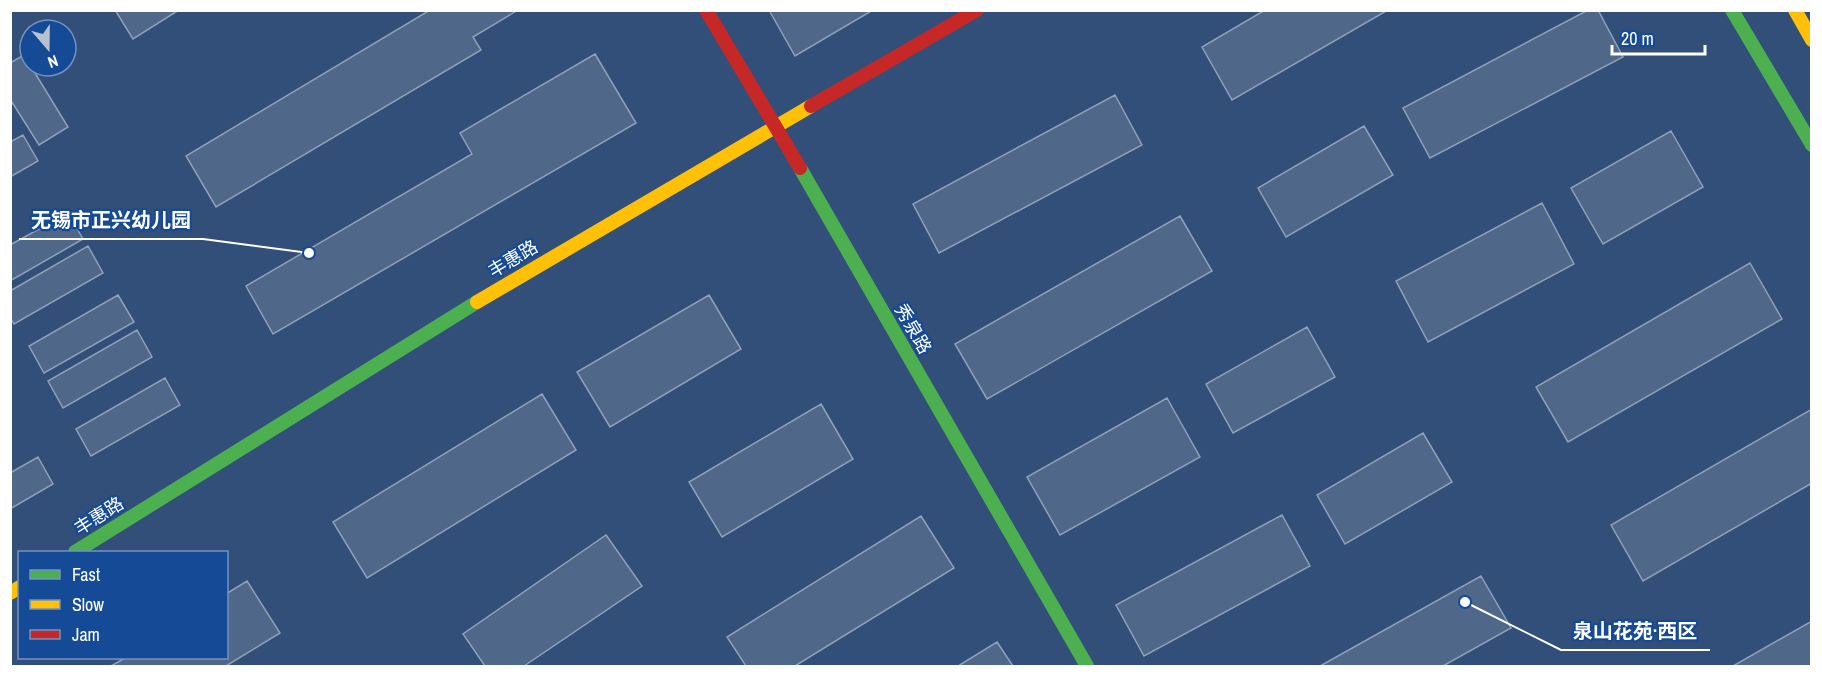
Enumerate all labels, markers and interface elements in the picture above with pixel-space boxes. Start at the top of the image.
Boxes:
north arrow [18,18,78,78]
scale bar [1612,18,1705,56]
text: 20 m [1621,26,1654,51]
text: N [45,50,61,74]
callout: 无锡市正兴幼儿园 [19,201,203,239]
text: 无锡市正兴幼儿园 [31,206,191,233]
street label: 丰惠路 [483,234,542,283]
street label: 秀泉路 [889,299,938,358]
street label: 丰惠路 [69,491,128,540]
legend [18,551,228,659]
text: Fast [72,562,100,587]
text: Slow [72,592,104,617]
callout: 泉山花苑·西区 [1561,612,1710,650]
text: 泉山花苑·西区 [1573,617,1697,644]
text: Jam [72,622,100,647]

